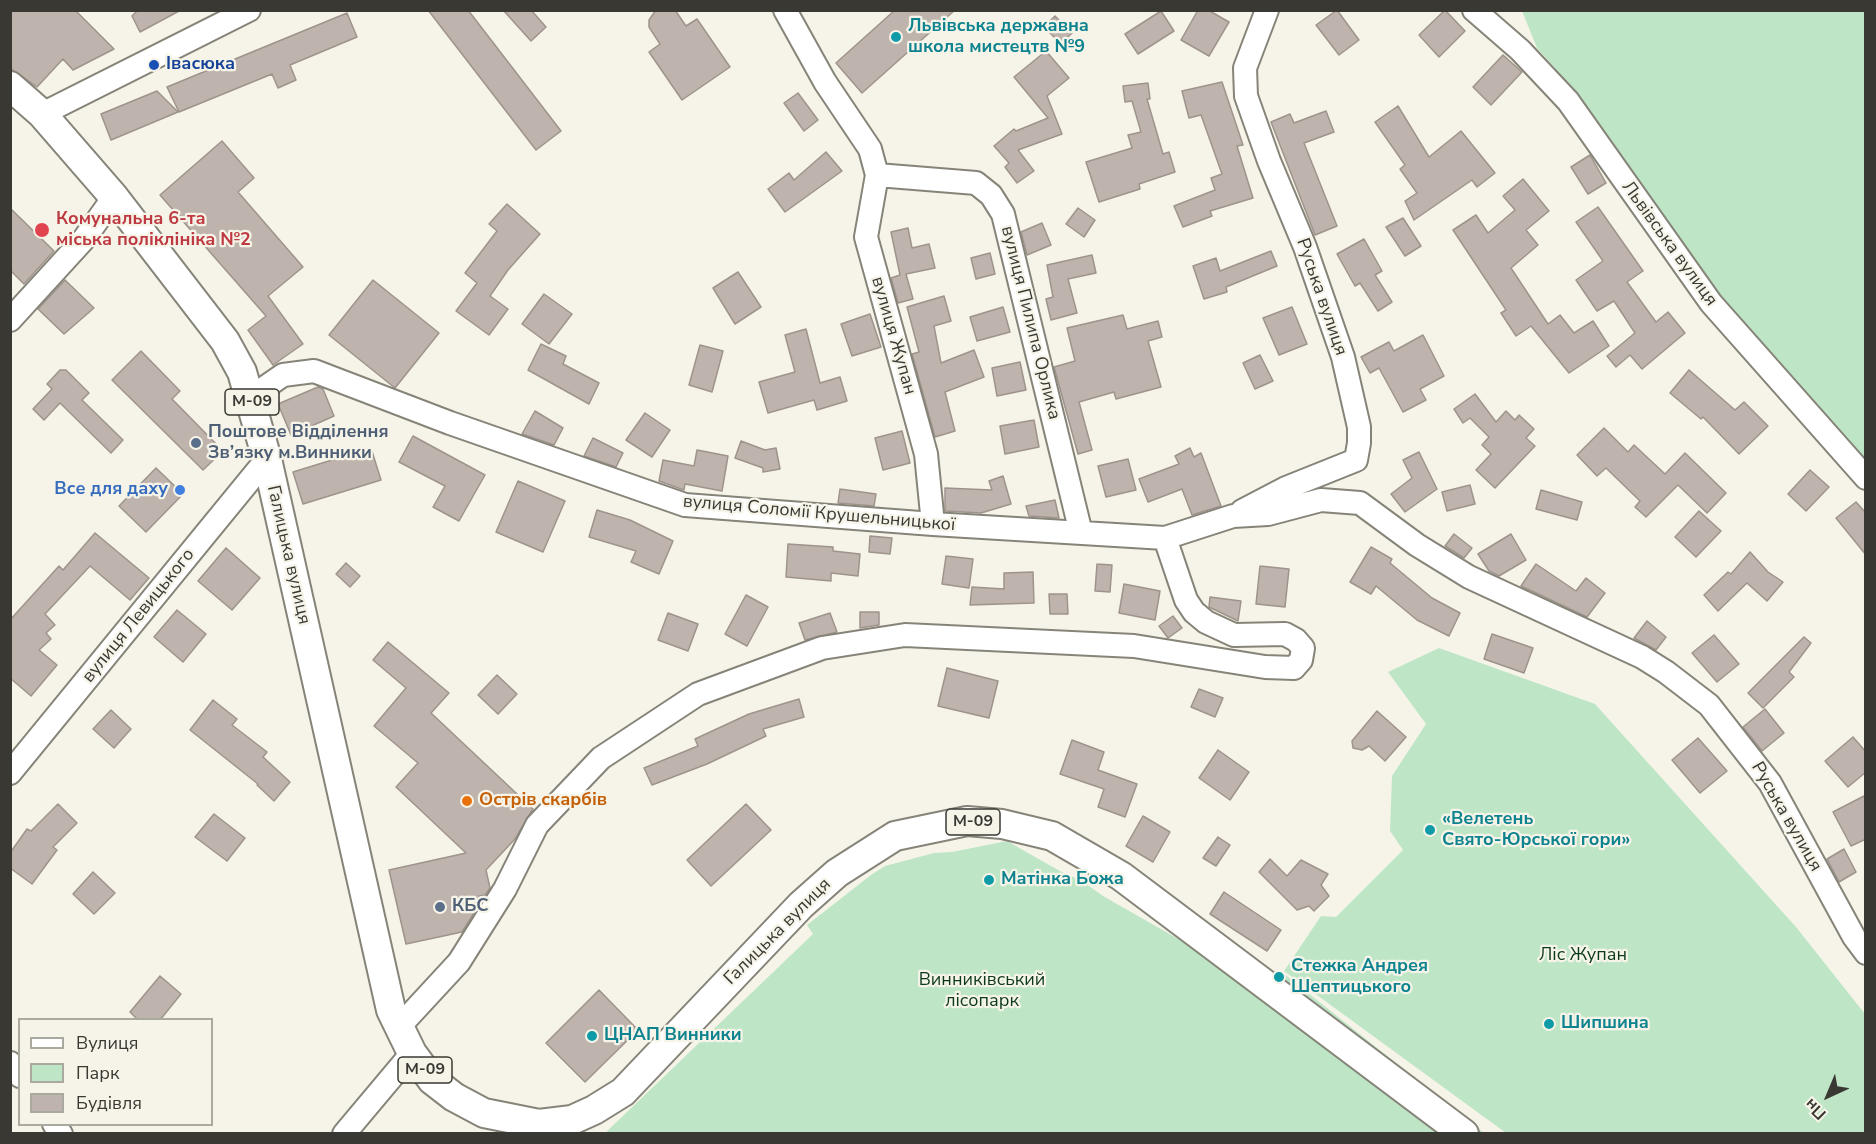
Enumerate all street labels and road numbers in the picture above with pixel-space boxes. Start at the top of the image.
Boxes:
street label: Львівська вулиця [1616,177,1722,311]
street label: вулиця Пилипа Орлика [995,224,1065,422]
street label: Руська вулиця [1291,235,1351,359]
street label: вулиця Жупан [866,274,920,398]
road number: М-09 [225,389,279,415]
street label: Галицька вулиця [261,483,315,627]
street label: вулиця Соломії Крушельницької [682,491,956,537]
street label: вулиця Левицького [78,545,200,687]
street label: Руська вулиця [1746,758,1826,876]
road number: М-09 [946,809,1000,835]
street label: Галицька вулиця [720,874,836,990]
road number: М-09 [398,1057,452,1083]

